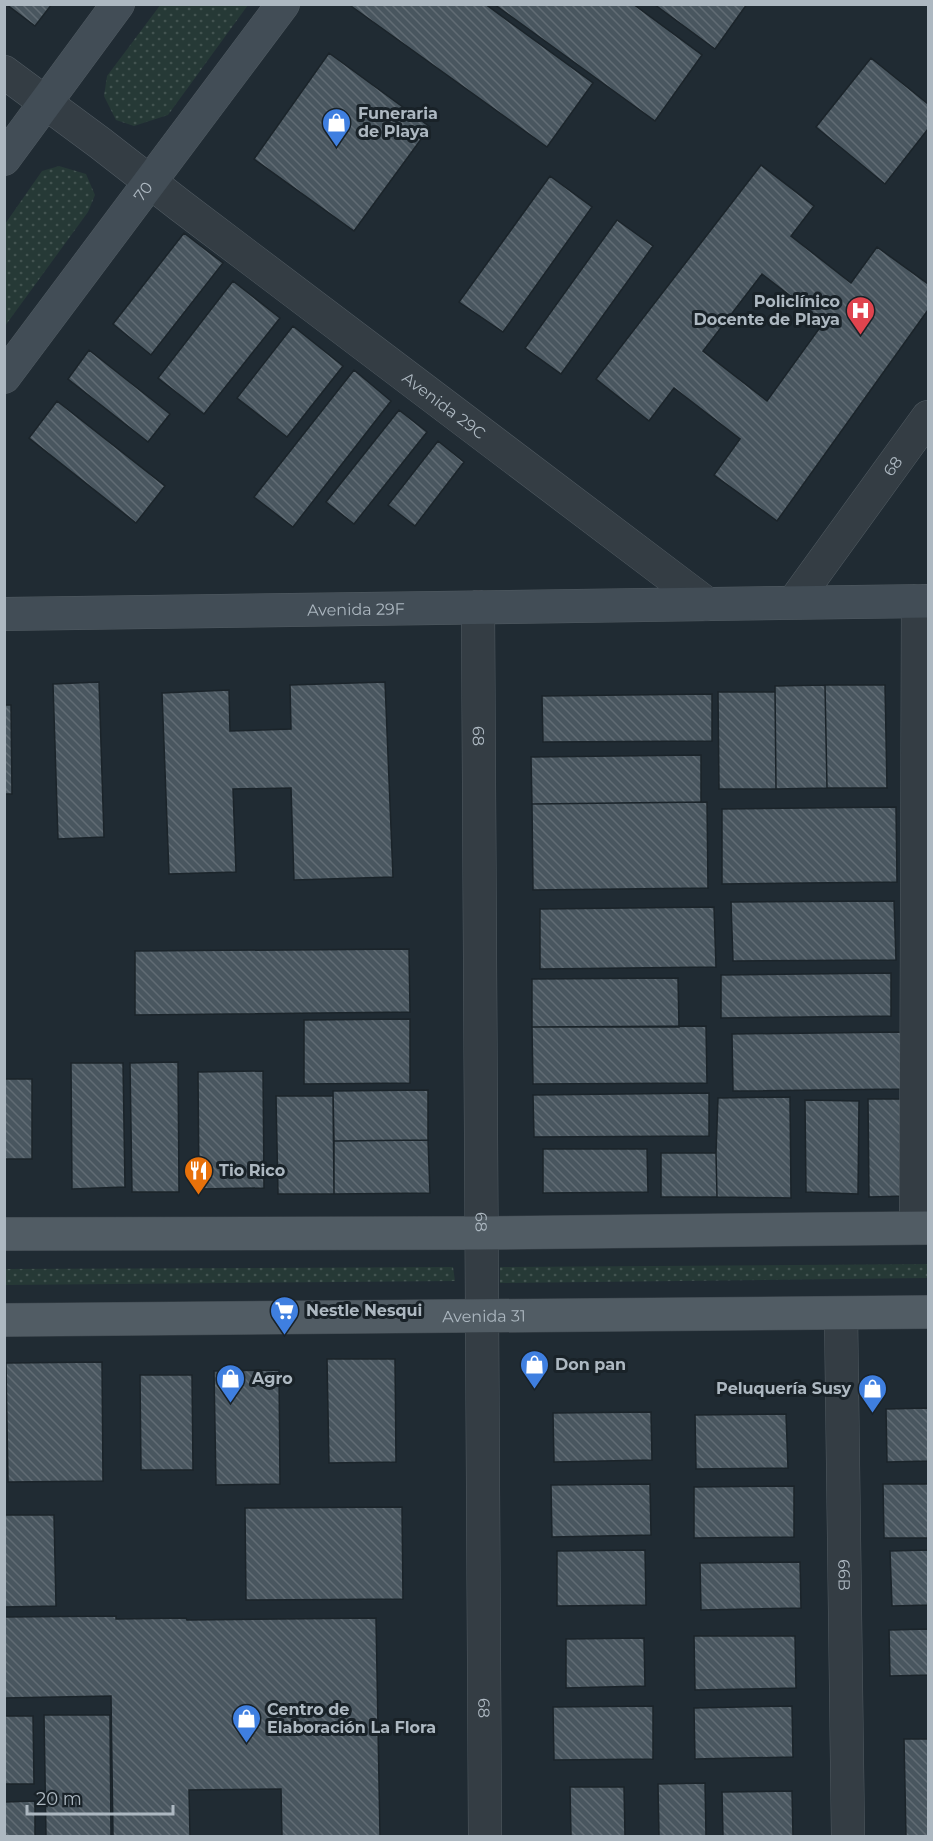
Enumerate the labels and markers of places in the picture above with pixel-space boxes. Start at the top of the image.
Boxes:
place label: Funeraria de Playa [358,104,438,141]
shop icon: Funeraria de Playa [321,106,353,148]
place label: Policlínico Docente de Playa [693,292,840,329]
hospital icon: Policlínico Docente de Playa [845,294,877,336]
restaurant icon: Tio Rico [182,1154,214,1196]
place label: Tio Rico [219,1161,285,1180]
supermarket icon: Nestle Nesqui [269,1294,301,1336]
place label: Nestle Nesqui [306,1301,422,1320]
shop icon: Don pan [518,1348,550,1390]
place label: Don pan [555,1355,626,1374]
shop icon: Agro [215,1362,247,1404]
place label: Agro [251,1369,293,1388]
shop icon: Peluquería Susy [856,1372,888,1414]
place label: Peluquería Susy [716,1379,851,1398]
place label: Centro de Elaboración La Flora [267,1700,436,1737]
shop icon: Centro de Elaboración La Flora [230,1702,262,1744]

